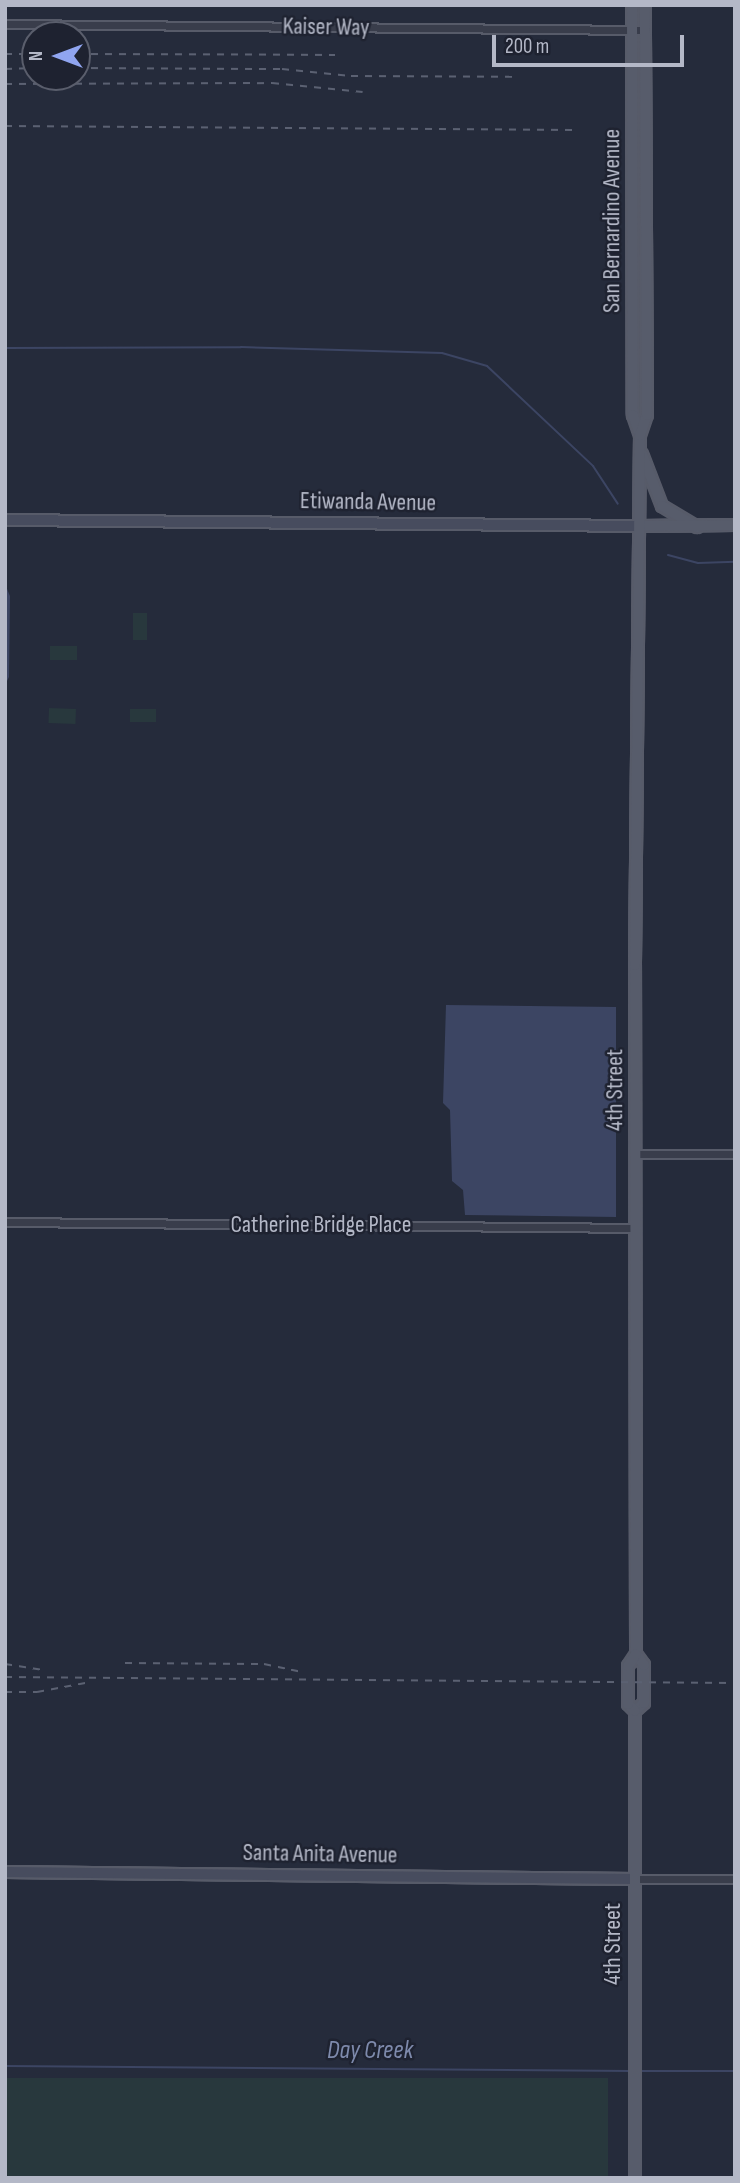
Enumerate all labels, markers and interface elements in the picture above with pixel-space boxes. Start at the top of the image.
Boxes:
street label: Kaiser Way [282,12,370,42]
north arrow [21,21,91,91]
scale bar [495,21,688,65]
text: 200 m [505,34,549,59]
text: N [25,51,48,61]
street label: San Bernardino Avenue [598,129,626,313]
street label: Etiwanda Avenue [300,486,436,518]
street label: 4th Street [601,1049,629,1131]
street label: Catherine Bridge Place [231,1211,411,1239]
street label: Santa Anita Avenue [242,1838,398,1870]
street label: 4th Street [599,1903,627,1985]
water label: Day Creek [327,2035,413,2067]

